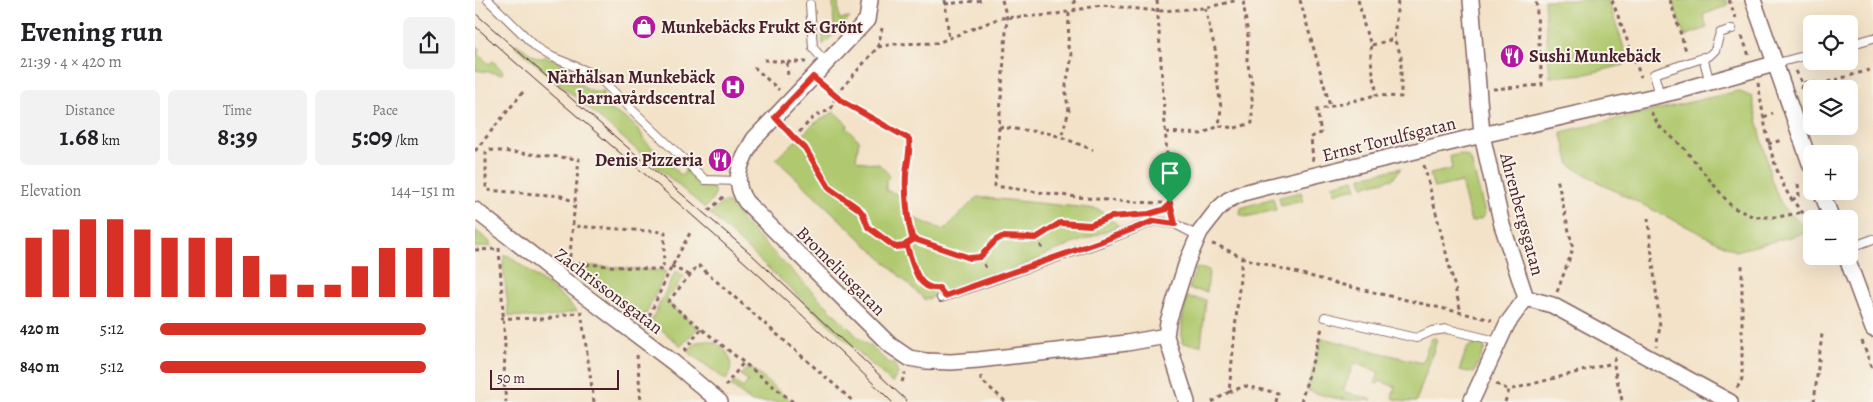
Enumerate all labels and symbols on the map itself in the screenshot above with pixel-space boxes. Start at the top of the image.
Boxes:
shop icon: Munkebäcks Frukt & Grönt [631,14,657,40]
place label: Munkebäcks Frukt & Grönt [661,15,863,39]
restaurant icon: Sushi Munkebäck [1499,43,1525,69]
place label: Sushi Munkebäck [1529,44,1662,68]
place label: Närhälsan Munkebäck barnavårdscentral [547,65,716,110]
hospital icon: Närhälsan Munkebäck barnavårdscentral [720,74,746,100]
street label: Ernst Torulfsgatan [1320,111,1458,167]
restaurant icon: Denis Pizzeria [707,147,733,173]
place label: Denis Pizzeria [595,148,703,172]
street label: Ahrenbergsgatan [1494,149,1550,278]
pin [1149,152,1191,203]
street label: Bromeliusgatan [791,221,891,321]
street label: Zachrissonsgatan [550,242,668,340]
scale bar [490,367,619,390]

